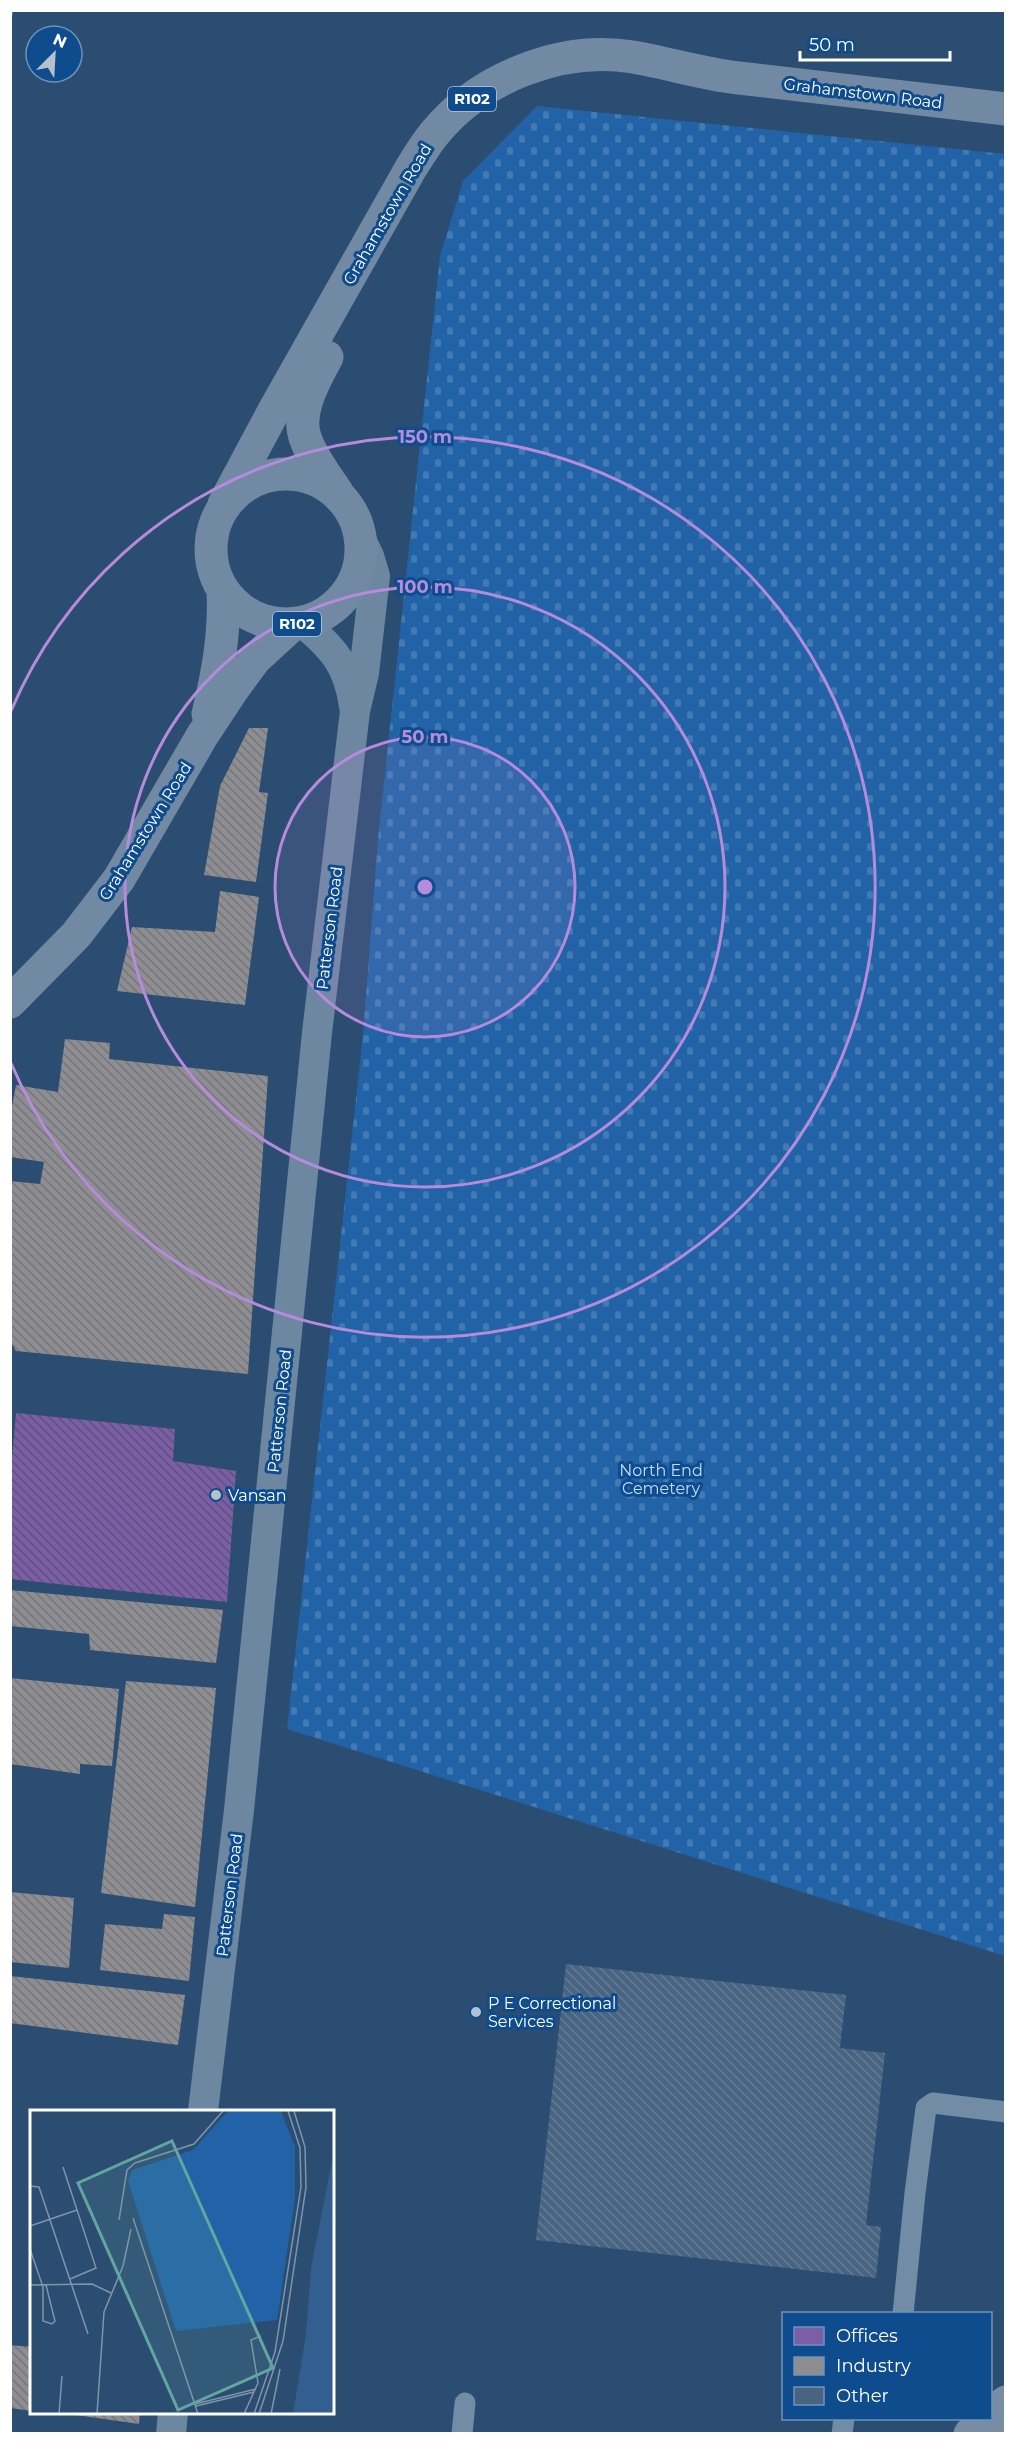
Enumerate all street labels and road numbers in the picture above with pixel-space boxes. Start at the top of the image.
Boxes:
street label: Grahamstown Road [783,74,943,113]
road number: R102 [448,87,496,111]
street label: Grahamstown Road [339,140,436,288]
road number: R102 [273,612,321,636]
street label: Grahamstown Road [95,759,196,904]
street label: Patterson Road [313,865,346,991]
street label: Patterson Road [264,1348,295,1474]
street label: Patterson Road [213,1832,246,1958]

